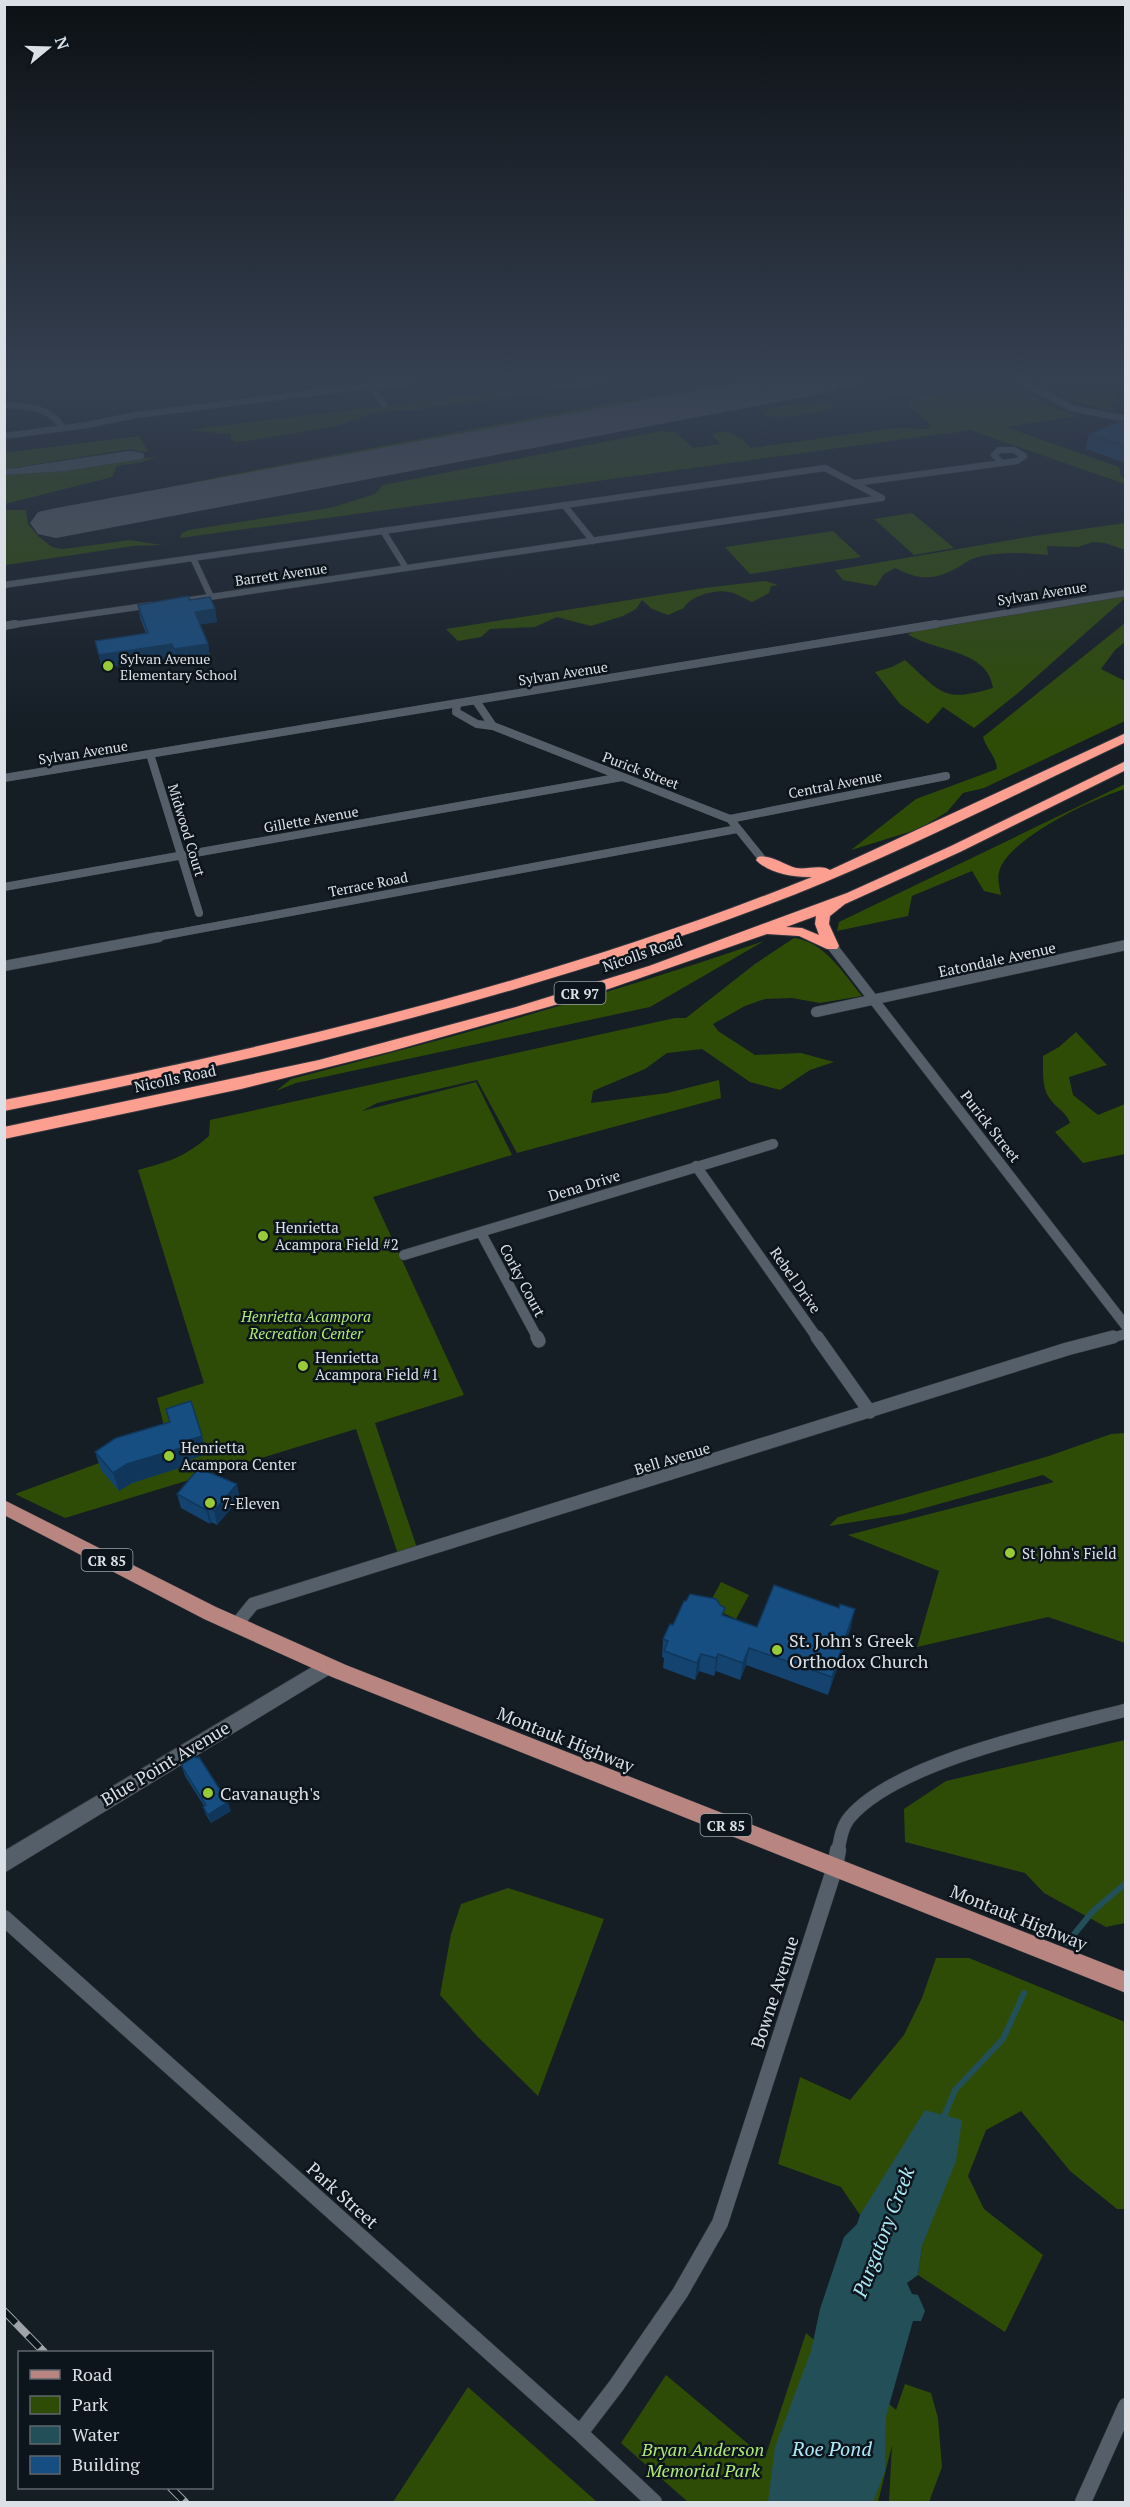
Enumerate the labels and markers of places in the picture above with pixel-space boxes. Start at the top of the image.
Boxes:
place label: Sylvan Avenue Elementary School [120,649,237,684]
marker: Sylvan Avenue Elementary School [101,659,115,673]
place label: Henrietta Acampora Field #2 [275,1217,399,1254]
marker: Henrietta Acampora Field #2 [256,1229,270,1243]
place label: Henrietta Acampora Field #1 [315,1347,439,1384]
marker: Henrietta Acampora Field #1 [296,1359,310,1373]
place label: Henrietta Acampora Center [181,1437,297,1474]
marker: Henrietta Acampora Center [162,1449,176,1463]
place label: 7-Eleven [222,1493,280,1513]
marker: 7-Eleven [203,1496,217,1510]
place label: St John's Field [1022,1543,1116,1563]
marker: St John's Field [1003,1546,1017,1560]
place label: St. John's Greek Orthodox Church [789,1628,929,1673]
marker: St. John's Greek Orthodox Church [770,1643,784,1657]
place label: Cavanaugh's [220,1781,320,1805]
marker: Cavanaugh's [201,1786,215,1800]

